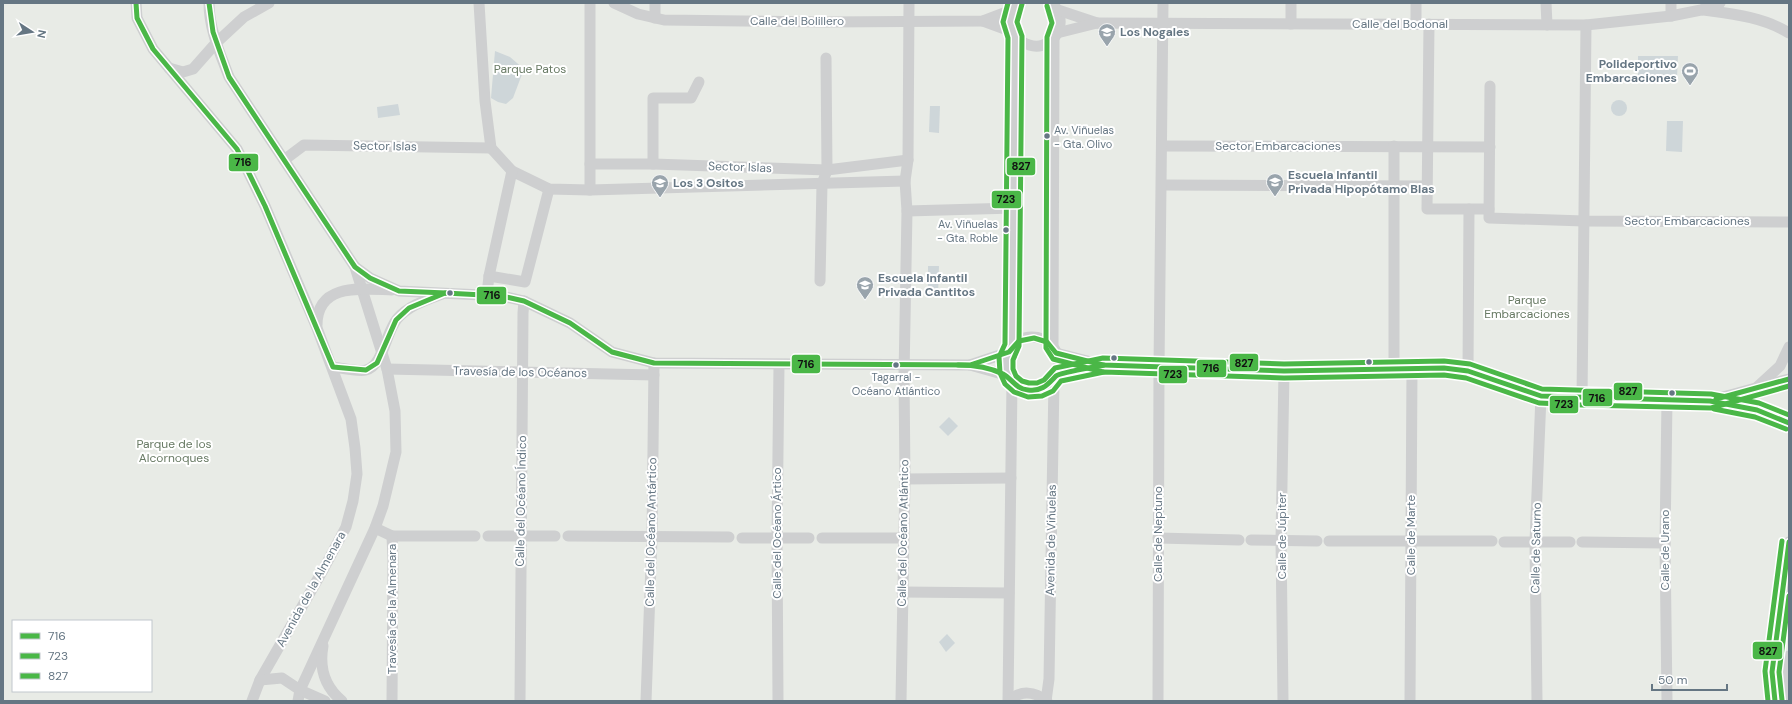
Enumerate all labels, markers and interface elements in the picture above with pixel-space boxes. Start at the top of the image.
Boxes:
north arrow [12,12,52,52]
street label: Calle del Bolillero [750,13,844,29]
street label: Calle del Bodonal [1352,16,1448,32]
school or university icon: Los Nogales [1097,22,1117,47]
place label: Los Nogales [1120,24,1190,40]
text: N [34,29,49,39]
place label: Polideportivo Embarcaciones [1586,56,1677,86]
park label: Parque Patos [494,61,566,77]
sports icon: Polideportivo Embarcaciones [1680,61,1700,86]
place label: Av. Viñuelas - Gta. Olivo [1054,123,1114,151]
marker: Av. Viñuelas - Gta. Olivo [1042,131,1052,141]
street label: Sector Islas [353,137,417,155]
street label: Sector Embarcaciones [1215,138,1341,154]
line badge: 716 [228,153,259,172]
text: 716 [234,155,252,169]
line badge: 827 [1006,157,1036,176]
street label: Sector Islas [708,158,772,176]
text: 827 [1011,159,1031,173]
place label: Escuela Infantil Privada Hipopótamo Blas [1288,167,1435,197]
school or university icon: Escuela Infantil Privada Hipopótamo Blas [1265,172,1285,197]
school or university icon: Los 3 Ositos [650,173,670,198]
place label: Los 3 Ositos [673,175,744,191]
line badge: 723 [991,190,1022,209]
text: 723 [997,192,1015,206]
street label: Sector Embarcaciones [1624,213,1750,229]
place label: Av. Viñuelas - Gta. Roble [937,217,998,245]
marker: Av. Viñuelas - Gta. Roble [1001,225,1011,235]
place label: Escuela Infantil Privada Cantitos [878,270,975,300]
school or university icon: Escuela Infantil Privada Cantitos [855,275,875,300]
line badge: 716 [476,286,507,305]
unlabelled marker [445,288,455,298]
text: 716 [483,288,501,302]
park label: Parque Embarcaciones [1484,292,1570,322]
unlabelled marker [1109,353,1119,363]
line badge: 827 [1229,353,1259,372]
line badge: 716 [791,354,821,374]
text: 827 [1234,356,1254,370]
text: 716 [797,357,815,371]
unlabelled marker [1364,357,1374,367]
line badge: 716 [1196,359,1227,378]
marker: Tagarral - Océano Atlántico [891,360,901,370]
text: 716 [1202,361,1220,375]
street label: Travesía de los Océanos [453,363,587,381]
line badge: 723 [1158,365,1188,384]
text: 723 [1164,367,1182,381]
place label: Tagarral - Océano Atlántico [852,370,940,398]
line badge: 827 [1613,382,1643,401]
text: 827 [1618,384,1638,398]
line badge: 716 [1582,388,1613,407]
unlabelled marker [1667,388,1677,398]
text: 716 [1588,391,1606,405]
line badge: 723 [1549,395,1579,414]
text: 723 [1555,397,1573,411]
street label: Calle del Océano Índico [512,435,530,567]
park label: Parque de los Alcornoques [136,436,212,466]
street label: Calle del Océano Antártico [642,457,660,607]
street label: Calle del Océano Atlántico [894,459,912,607]
street label: Calle del Océano Ártico [769,467,785,599]
street label: Avenida de Viñuelas [1042,484,1060,596]
street label: Calle de Neptuno [1150,486,1166,582]
street label: Calle de Júpiter [1274,492,1290,580]
street label: Calle de Marte [1403,495,1419,575]
street label: Calle de Saturno [1527,502,1545,594]
street label: Calle de Urano [1657,510,1673,590]
street label: Avenida de la Almenara [273,528,349,650]
street label: Travesía de la Almenara [384,544,400,674]
legend [12,620,152,692]
text: 716 [48,628,66,644]
line badge: 827 [1752,641,1783,660]
text: 827 [1758,644,1778,658]
text: 723 [48,648,68,664]
scale bar [1652,666,1727,692]
text: 827 [48,668,68,684]
text: 50 m [1658,672,1687,688]

